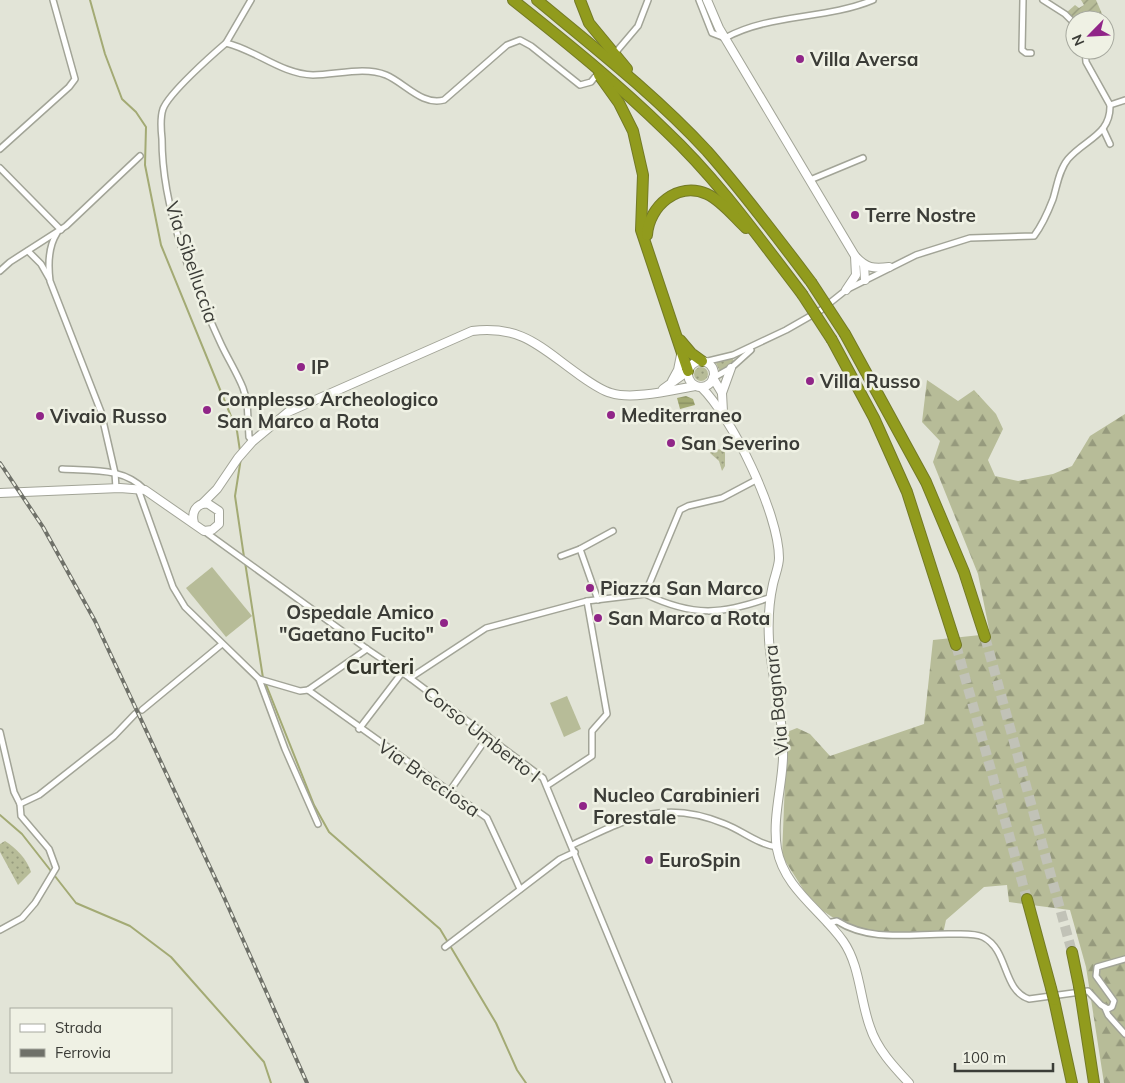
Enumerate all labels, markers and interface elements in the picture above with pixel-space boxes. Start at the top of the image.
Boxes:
north arrow [1065,10,1115,60]
text: N [1068,32,1088,49]
place label: Villa Aversa [809,47,919,71]
marker: Villa Aversa [794,53,806,65]
street label: Via Sibelluccia [160,198,224,326]
place label: Terre Nostre [865,203,976,227]
marker: Terre Nostre [849,209,861,221]
place label: IP [311,355,329,379]
marker: IP [295,361,307,373]
place label: Villa Russo [819,369,921,393]
marker: Villa Russo [804,375,816,387]
place label: Complesso Archeologico San Marco a Rota [217,387,438,433]
place label: Mediterraneo [621,403,742,427]
place label: Vivaio Russo [49,404,167,428]
marker: Complesso Archeologico San Marco a Rota [201,404,213,416]
marker: Mediterraneo [605,409,617,421]
marker: Vivaio Russo [34,410,46,422]
place label: San Severino [681,431,800,455]
marker: San Severino [665,437,677,449]
place label: Piazza San Marco [600,576,763,600]
marker: Piazza San Marco [584,582,596,594]
place label: Ospedale Amico "Gaetano Fucito" [279,600,434,646]
place label: San Marco a Rota [608,606,770,630]
marker: San Marco a Rota [592,612,604,624]
marker: Ospedale Amico "Gaetano Fucito" [438,617,450,629]
street label: Via Bagnara [758,644,794,756]
district label: Curteri [346,653,414,679]
street label: Corso Umberto I [419,681,545,787]
street label: Via Brecciosa [373,734,485,822]
place label: Nucleo Carabinieri Forestale [593,783,760,829]
marker: Nucleo Carabinieri Forestale [577,800,589,812]
place label: EuroSpin [659,848,741,872]
marker: EuroSpin [643,854,655,866]
legend [10,1008,172,1073]
text: Strada [55,1018,102,1037]
scale bar [955,1040,1052,1072]
text: Ferrovia [55,1043,111,1062]
text: 100 m [962,1048,1006,1067]

